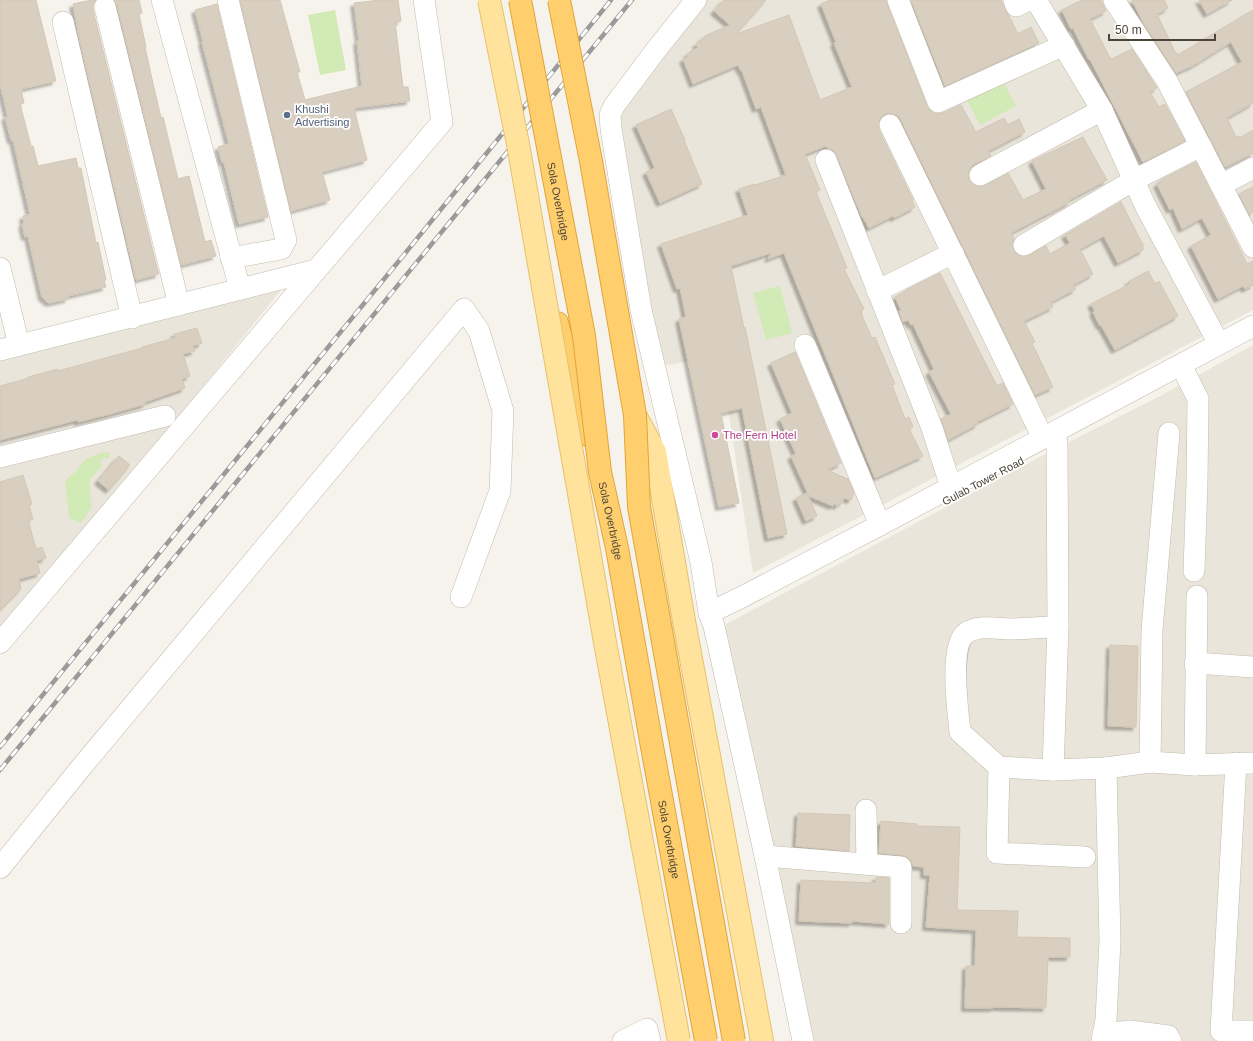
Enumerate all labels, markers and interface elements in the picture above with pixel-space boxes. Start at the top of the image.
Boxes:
scale bar [1109,16,1215,42]
text: 50 m [1115,23,1142,37]
place label: Khushi Advertising [295,103,349,128]
marker: Khushi Advertising [282,110,292,120]
street label: Sola Overbridge [545,161,572,242]
place label: The Fern Hotel [723,429,796,441]
marker: The Fern Hotel [710,430,720,440]
street label: Gulab Tower Road [940,454,1026,508]
street label: Sola Overbridge [596,481,625,561]
street label: Sola Overbridge [656,799,682,880]

